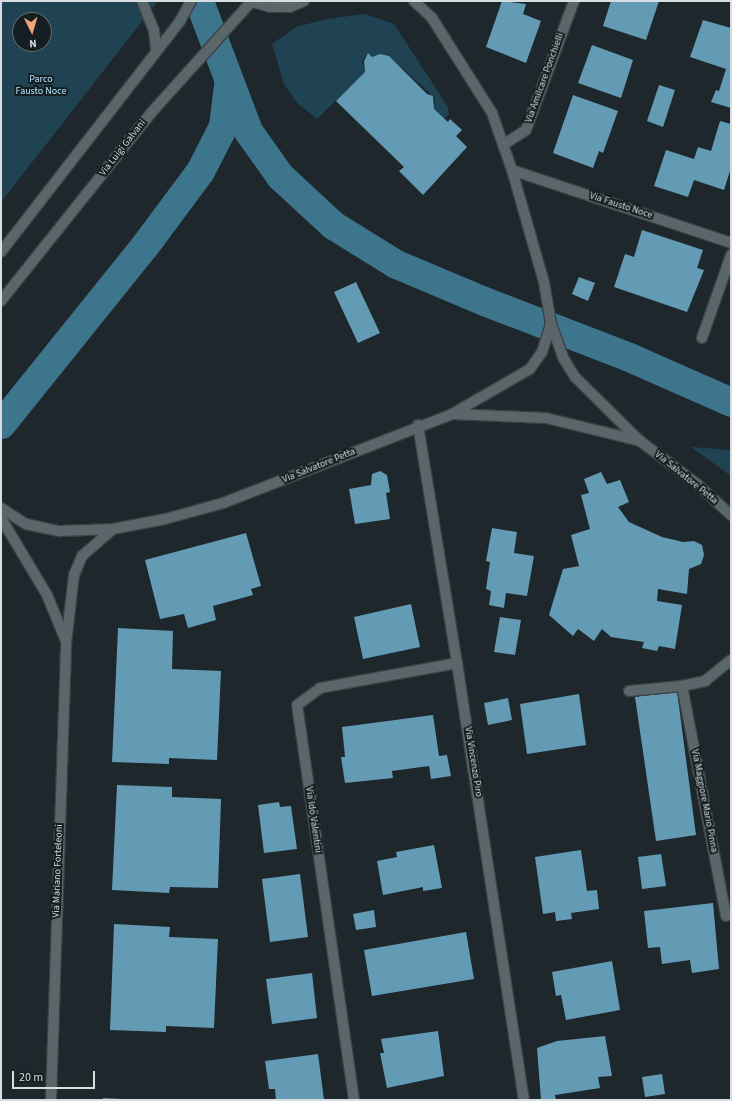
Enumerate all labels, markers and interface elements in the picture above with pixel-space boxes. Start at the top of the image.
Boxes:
north arrow [12,12,52,52]
street label: Via Amilcare Ponchielli [523,32,567,124]
text: N [29,36,37,51]
park label: Parco Fausto Noce [16,73,66,96]
street label: Via Luigi Galvani [97,118,149,178]
street label: Via Fausto Noce [588,190,654,222]
street label: Via Salvatore Petta [281,446,357,486]
street label: Via Salvatore Petta [652,449,720,507]
street label: Via Vincenzo Piro [462,726,484,798]
street label: Via Maggiore Mario Pinna [688,748,720,854]
street label: Via Ido Valentini [302,786,324,854]
street label: Via Mariano Forteleoni [50,824,66,918]
scale bar [14,1063,97,1089]
text: 20 m [19,1069,43,1086]

